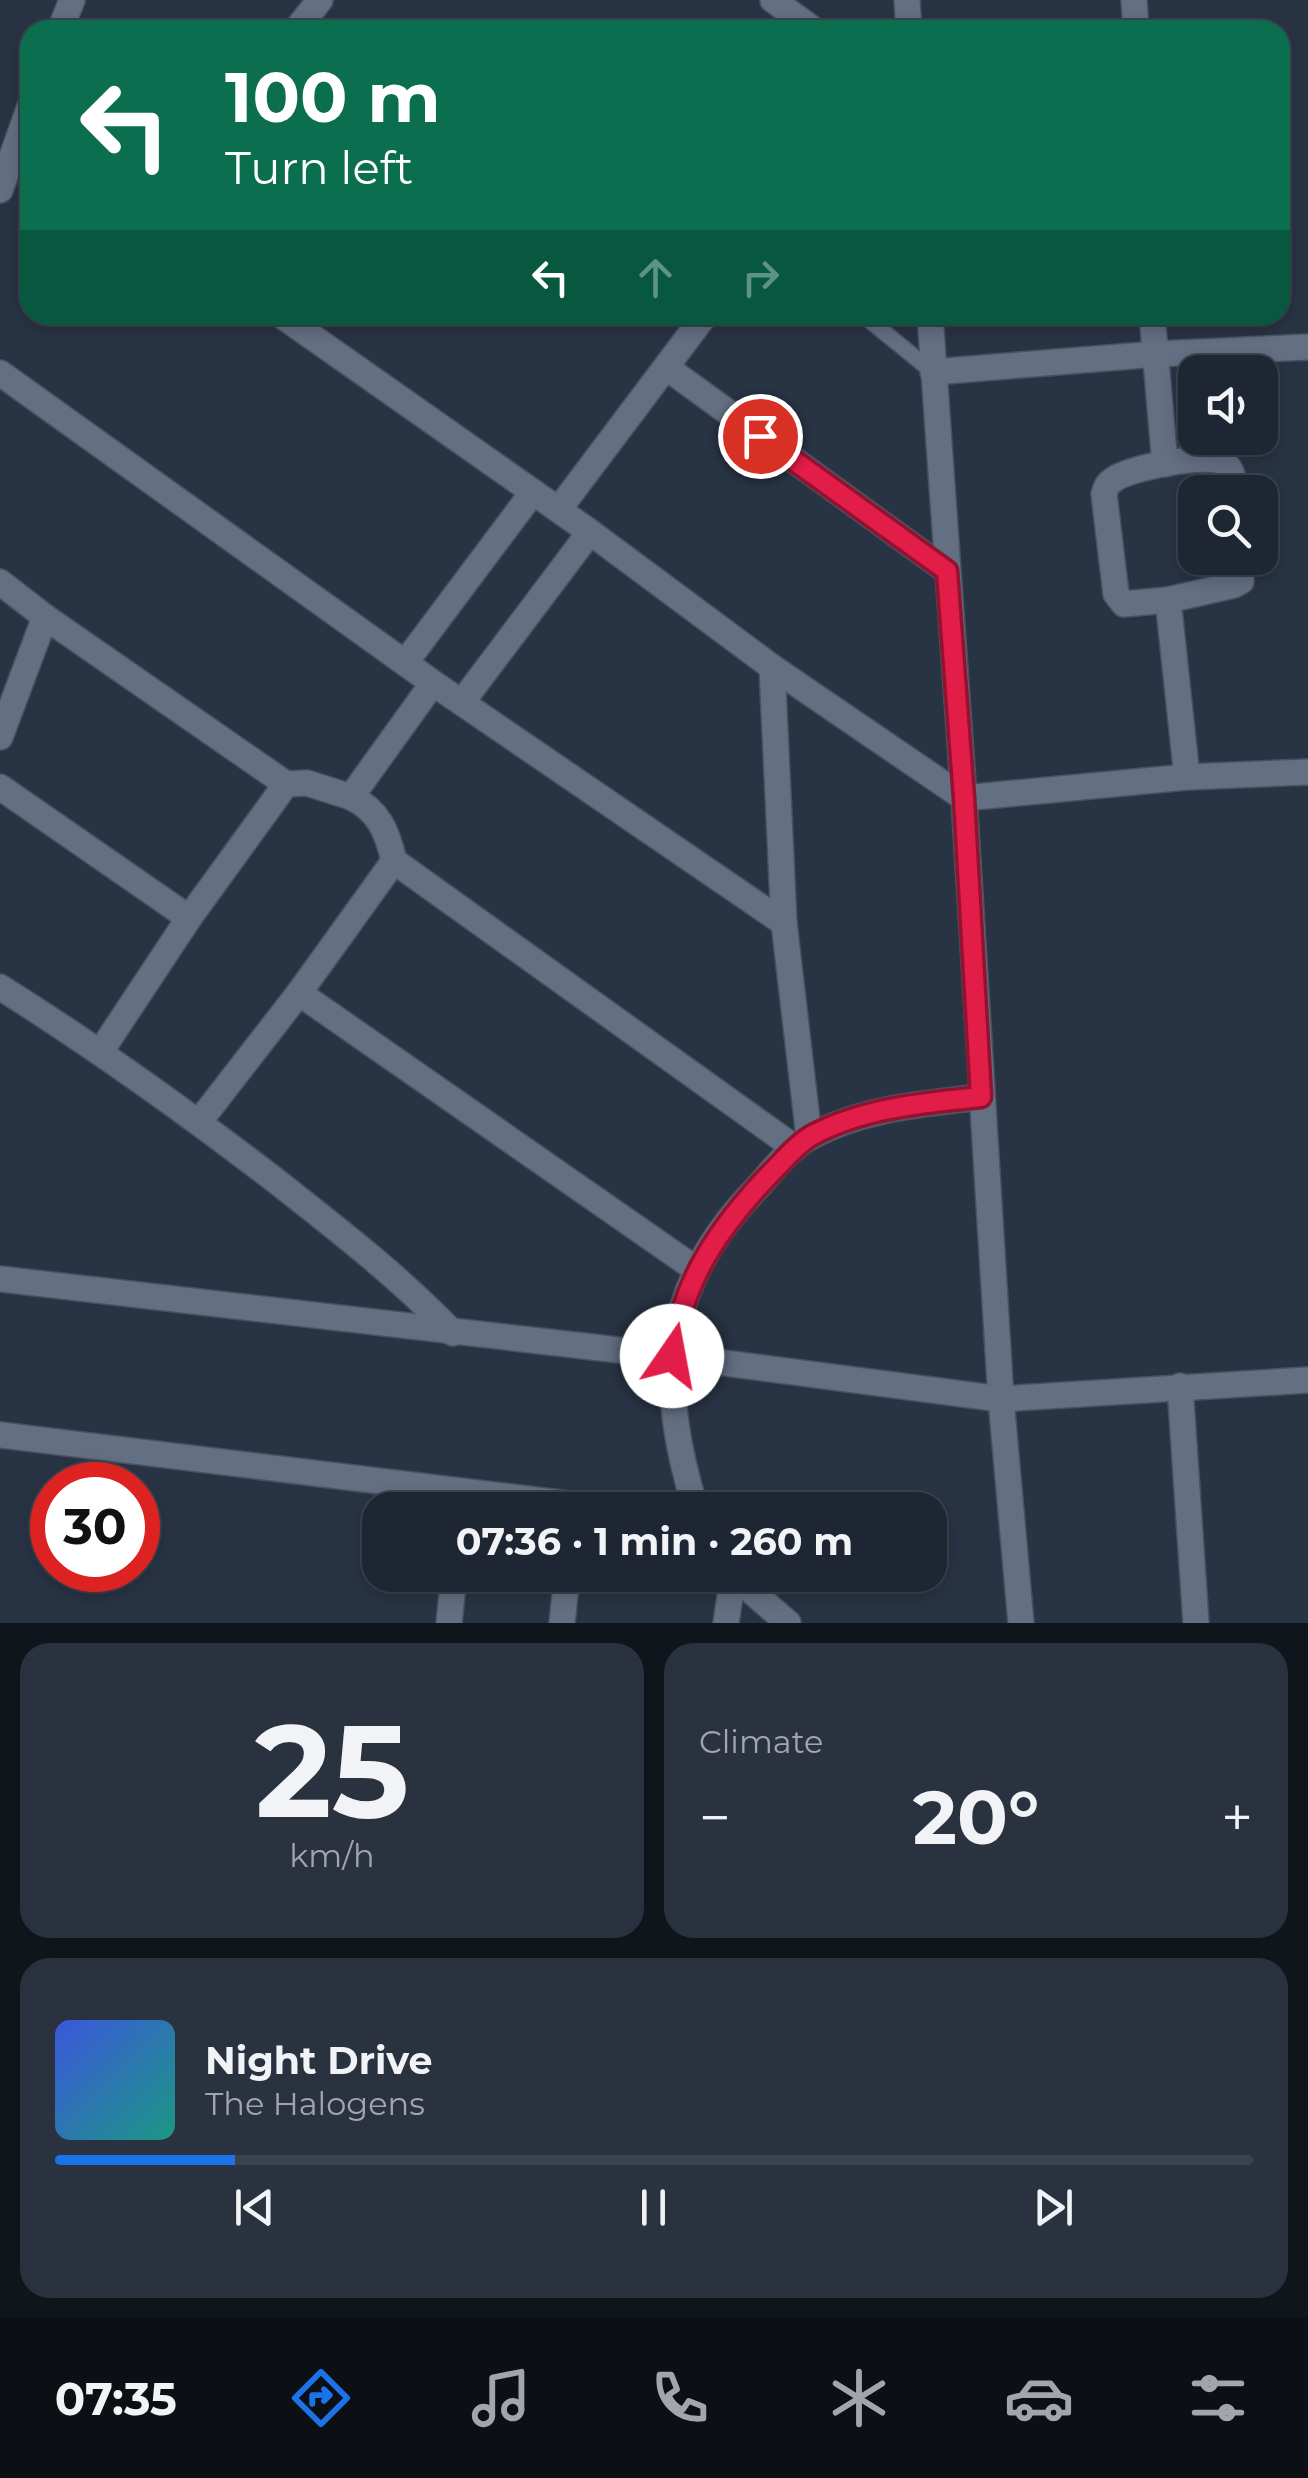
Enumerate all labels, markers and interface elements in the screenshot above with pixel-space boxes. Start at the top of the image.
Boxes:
text: 100 m [225,54,441,140]
icon: left [60,60,190,190]
text: Turn left [225,140,413,195]
icon: left [523,250,578,305]
icon: ahead [628,250,683,305]
icon: right [733,250,788,305]
map controls [1178,355,1278,575]
button: sound [1178,355,1278,455]
pin [718,394,803,479]
icon: arrive [733,409,788,464]
button: search [1178,475,1278,575]
position arrow [620,1304,724,1408]
speed limit sign: 30 [30,1462,160,1592]
text: 07:36 · 1 min · 260 m [456,1518,853,1565]
text: 25 [255,1691,409,1850]
text: Climate [699,1722,823,1761]
text: 20° [913,1771,1039,1863]
text: − [699,1784,731,1851]
text: + [1221,1784,1253,1851]
text: km/h [289,1836,375,1875]
text: Night Drive [205,2037,432,2084]
text: The Halogens [205,2084,425,2123]
icon: previous [227,2180,282,2235]
icon: pause [626,2180,681,2235]
icon: next [1026,2180,1081,2235]
icon: directions [286,2363,356,2433]
icon: music [466,2363,536,2433]
icon: phone [645,2363,715,2433]
icon: climate [824,2363,894,2433]
icon: car [1004,2363,1074,2433]
icon: filters [1183,2363,1253,2433]
text: 07:35 [55,2371,177,2426]

